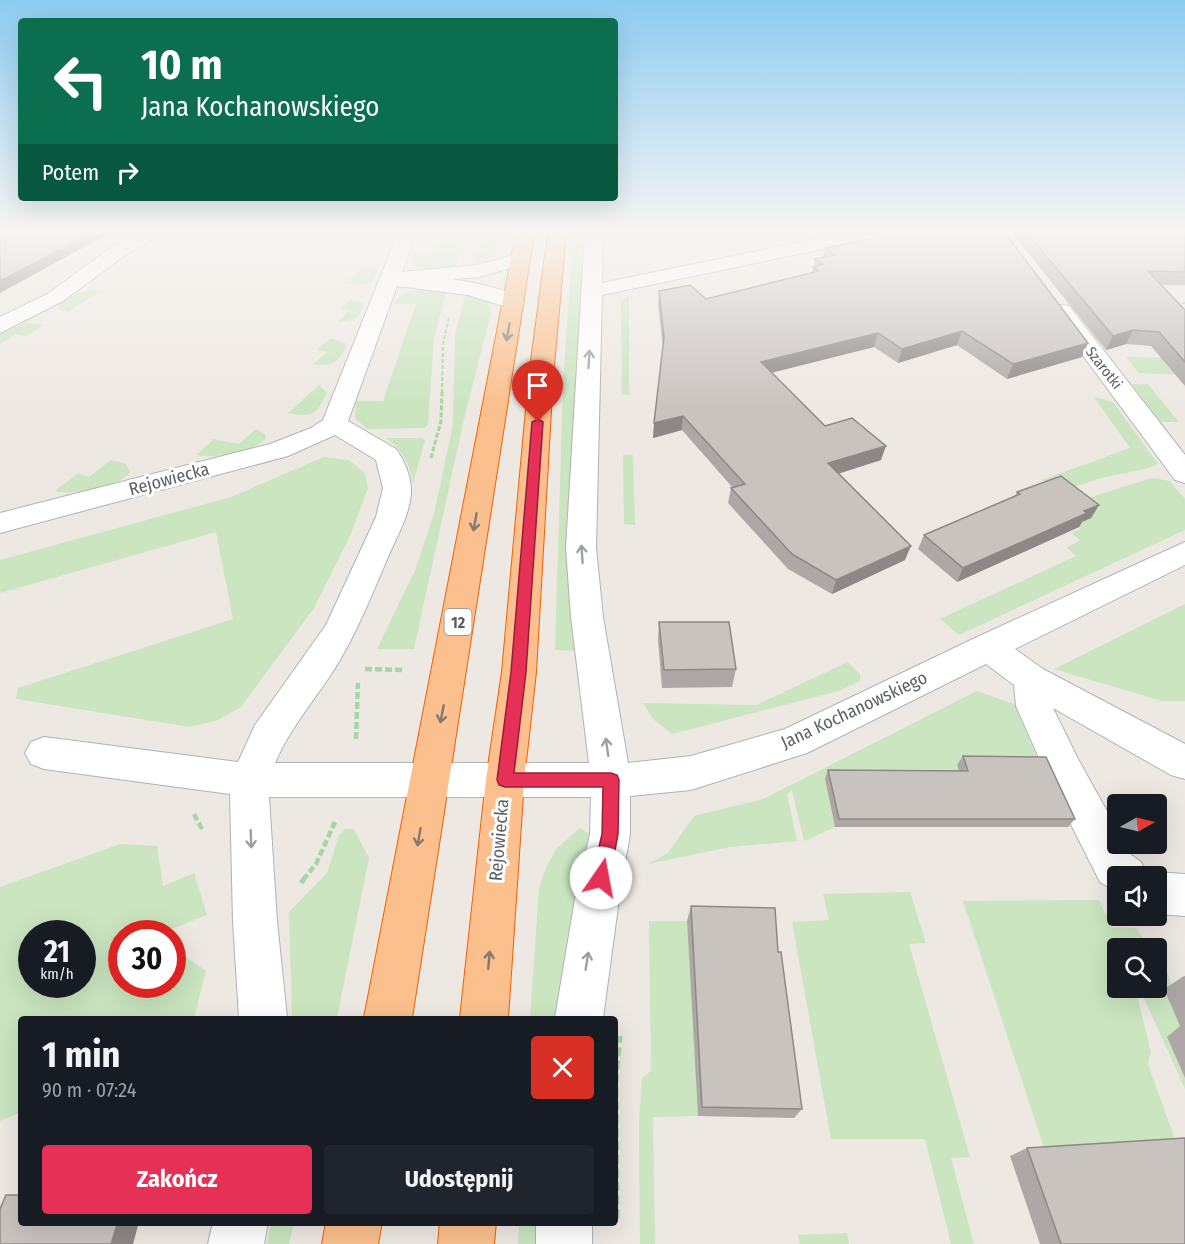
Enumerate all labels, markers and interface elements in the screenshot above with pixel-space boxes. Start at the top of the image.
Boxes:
text: 10 m [141,40,222,90]
icon: left [42,42,120,120]
text: Jana Kochanowskiego [141,91,379,123]
icon: right [111,156,144,189]
text: Potem [42,159,99,186]
one-way arrow [502,321,513,341]
street label: Szarotki [1082,343,1126,393]
one-way arrow [584,349,595,369]
pin [512,360,563,422]
icon: arrive [521,369,554,402]
street label: Rejowiecka [126,458,212,500]
one-way arrow [470,512,481,531]
one-way arrow [576,544,587,564]
road number: 12 [444,609,472,635]
street label: Jana Kochanowskiego [777,666,931,754]
one-way arrow [435,704,447,723]
one-way arrow [601,738,612,757]
north arrow [1107,794,1167,854]
map controls [1107,794,1167,998]
street label: Rejowiecka [484,798,514,882]
one-way arrow [413,827,424,847]
one-way arrow [245,828,257,848]
position arrow [569,846,633,910]
button: sound [1107,866,1167,926]
speed limit sign: 30 [108,920,186,998]
text: 21 [44,934,70,970]
button: search [1107,938,1167,998]
one-way arrow [484,951,495,971]
one-way arrow [582,951,593,971]
text: km/h [40,965,74,983]
text: 1 min [42,1033,120,1077]
button: close [531,1036,594,1099]
text: 90 m · 07:24 [42,1078,136,1102]
button: Zakończ [42,1145,312,1214]
button: Udostępnij [324,1145,594,1214]

